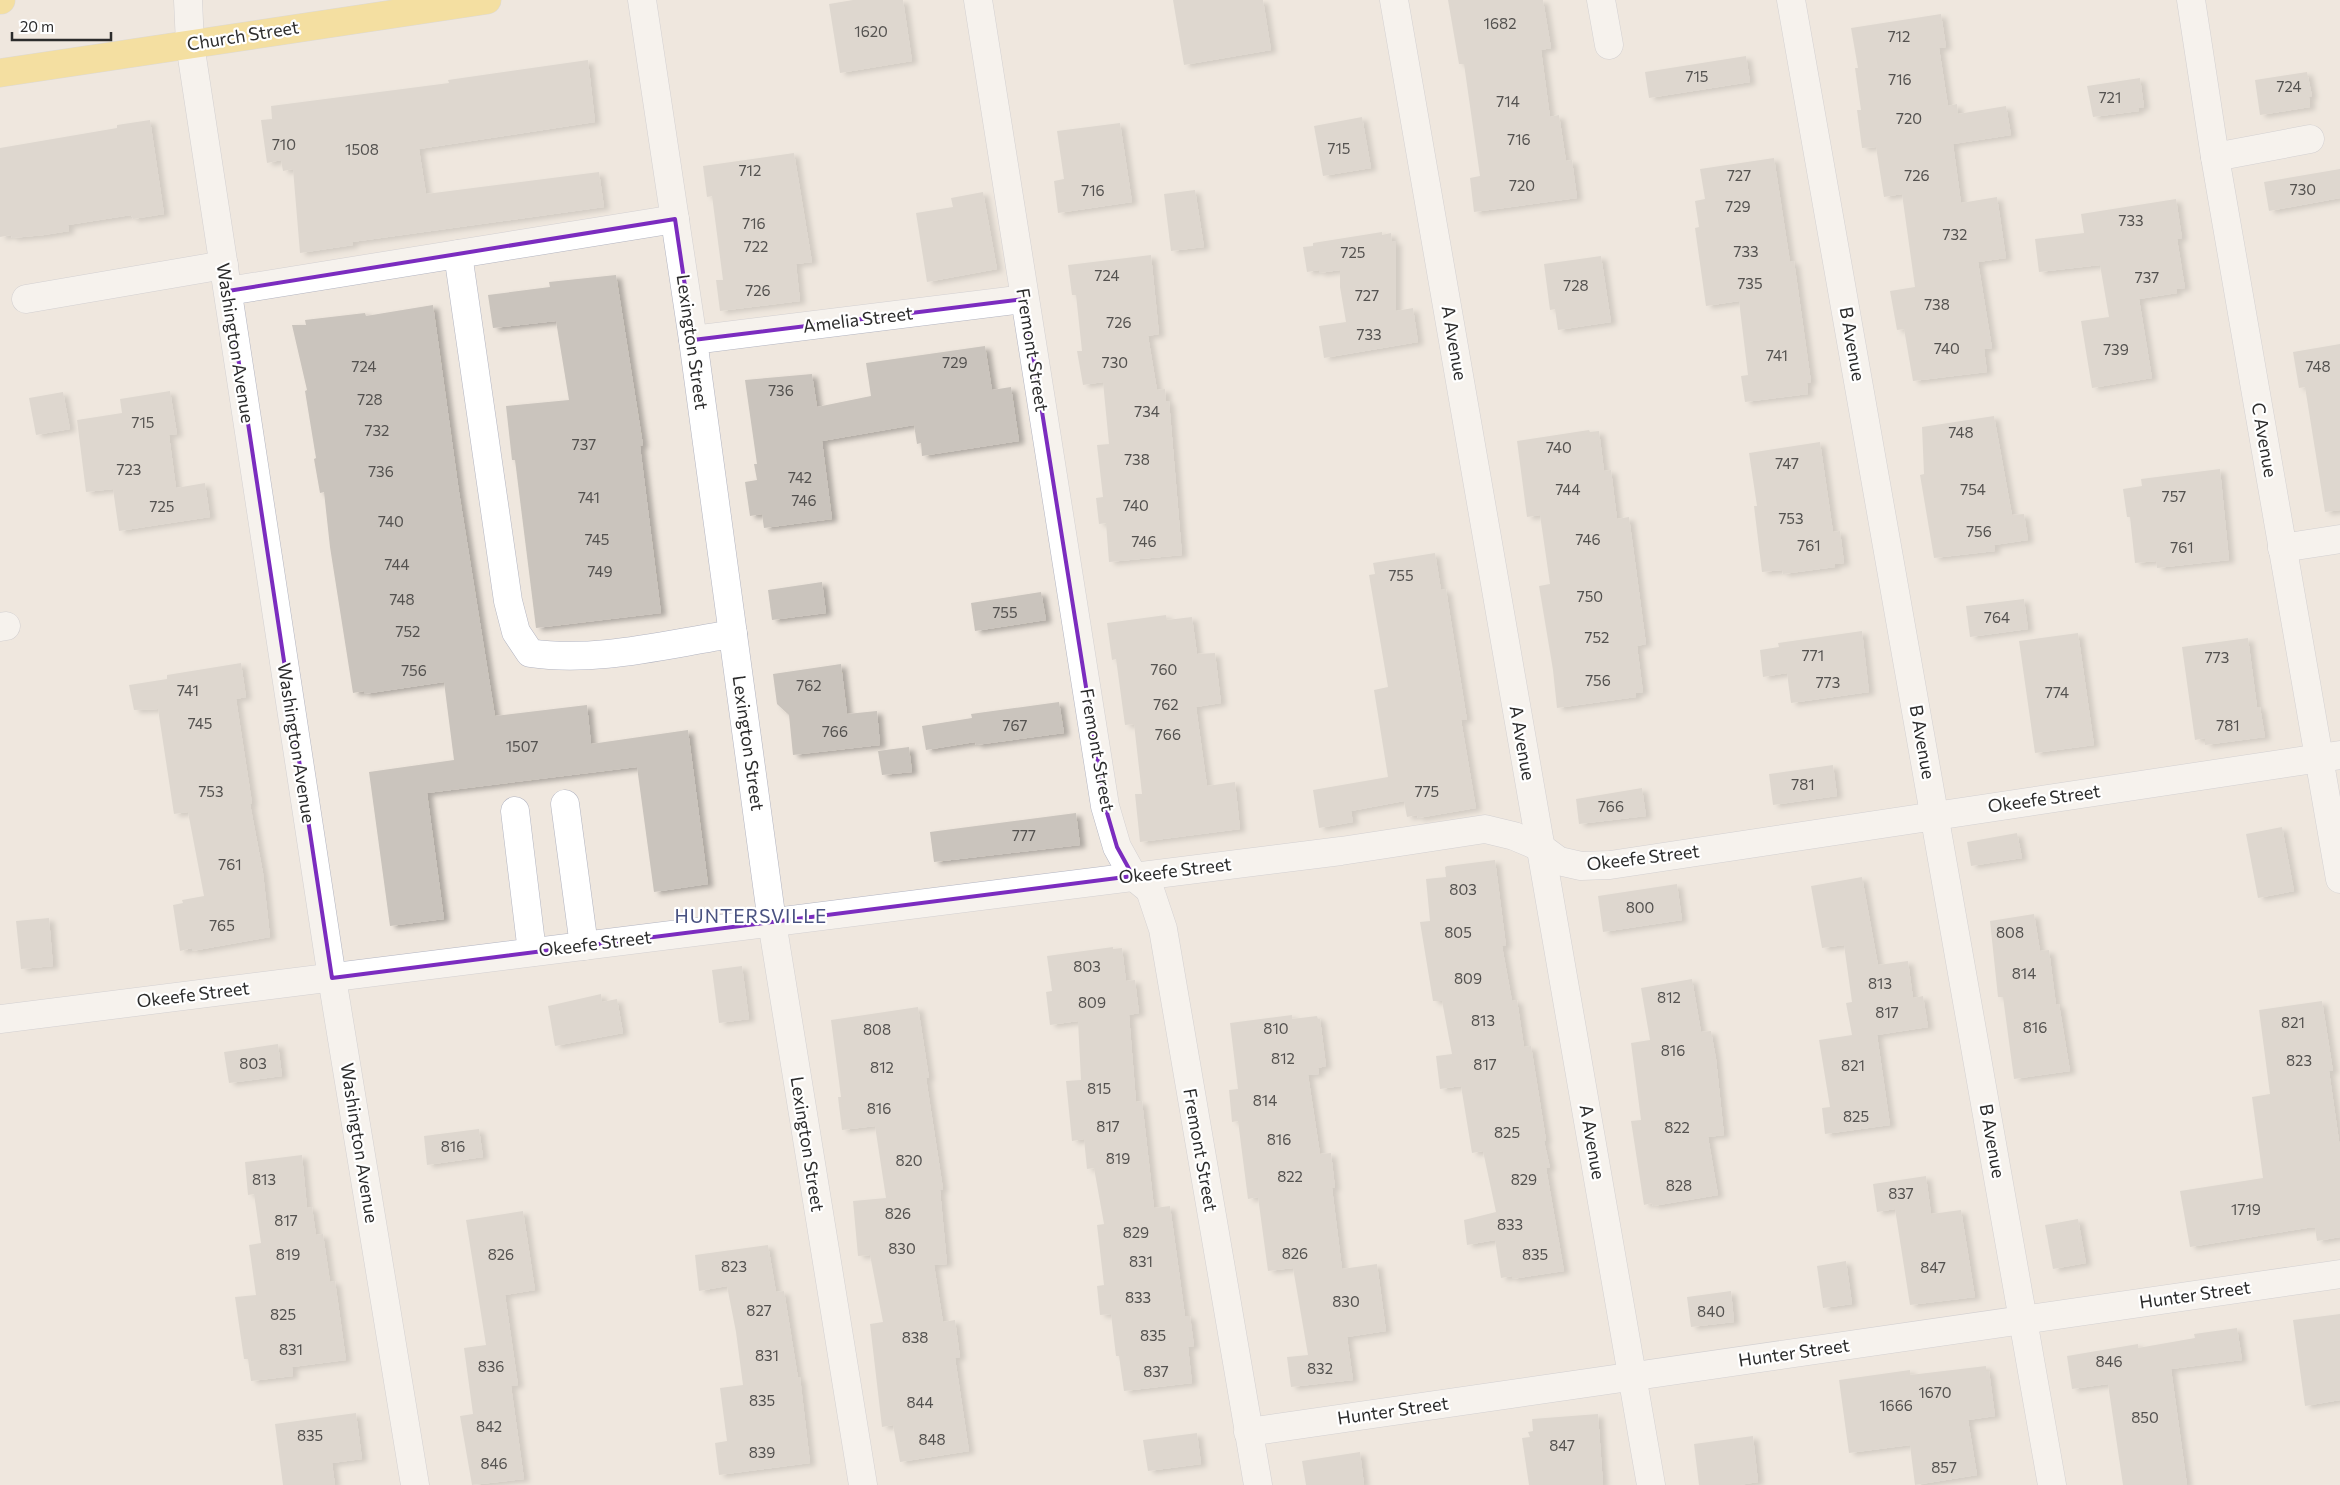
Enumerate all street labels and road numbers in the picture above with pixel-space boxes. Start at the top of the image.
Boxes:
street label: Church Street [185,15,300,55]
street label: Washington Avenue [212,261,260,424]
street label: Lexington Street [673,273,713,411]
street label: Fremont Street [1012,286,1054,413]
street label: Amelia Street [802,301,914,337]
street label: A Avenue [1438,304,1472,382]
street label: B Avenue [1836,305,1870,383]
street label: C Avenue [2248,401,2282,479]
street label: Washington Avenue [273,661,321,824]
street label: Lexington Street [729,674,769,812]
street label: Fremont Street [1076,686,1120,813]
street label: B Avenue [1906,703,1940,781]
street label: A Avenue [1506,704,1540,782]
street label: Okeefe Street [1986,779,2102,817]
street label: Okeefe Street [1585,839,1700,875]
street label: Okeefe Street [1117,852,1232,888]
street label: Okeefe Street [537,925,652,961]
street label: Okeefe Street [135,976,250,1012]
street label: Washington Avenue [336,1061,384,1224]
street label: Lexington Street [786,1075,830,1213]
street label: Fremont Street [1179,1086,1223,1213]
street label: B Avenue [1976,1102,2010,1180]
street label: A Avenue [1576,1103,1610,1181]
street label: Hunter Street [2138,1275,2252,1313]
street label: Hunter Street [1737,1333,1851,1371]
street label: Hunter Street [1336,1391,1450,1429]

